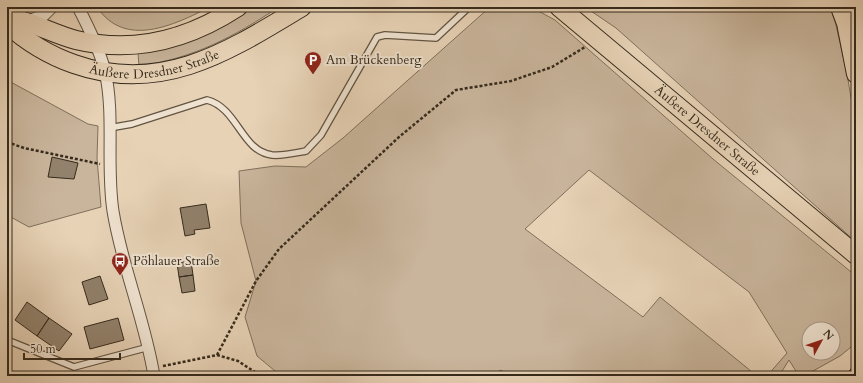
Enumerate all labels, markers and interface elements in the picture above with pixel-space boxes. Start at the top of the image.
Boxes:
street label: Äußere Dresdner Straße [87,45,222,83]
parking icon: Am Brückenberg [303,50,323,75]
place label: Am Brückenberg [326,51,422,69]
street label: Äußere Dresdner Straße [650,81,764,180]
bus stop icon: Pöhlauer Straße [110,251,130,276]
place label: Pöhlauer Straße [133,252,220,270]
north arrow [801,321,841,361]
text: N [819,326,837,344]
scale bar [24,335,120,361]
text: 50 m [30,341,57,357]

